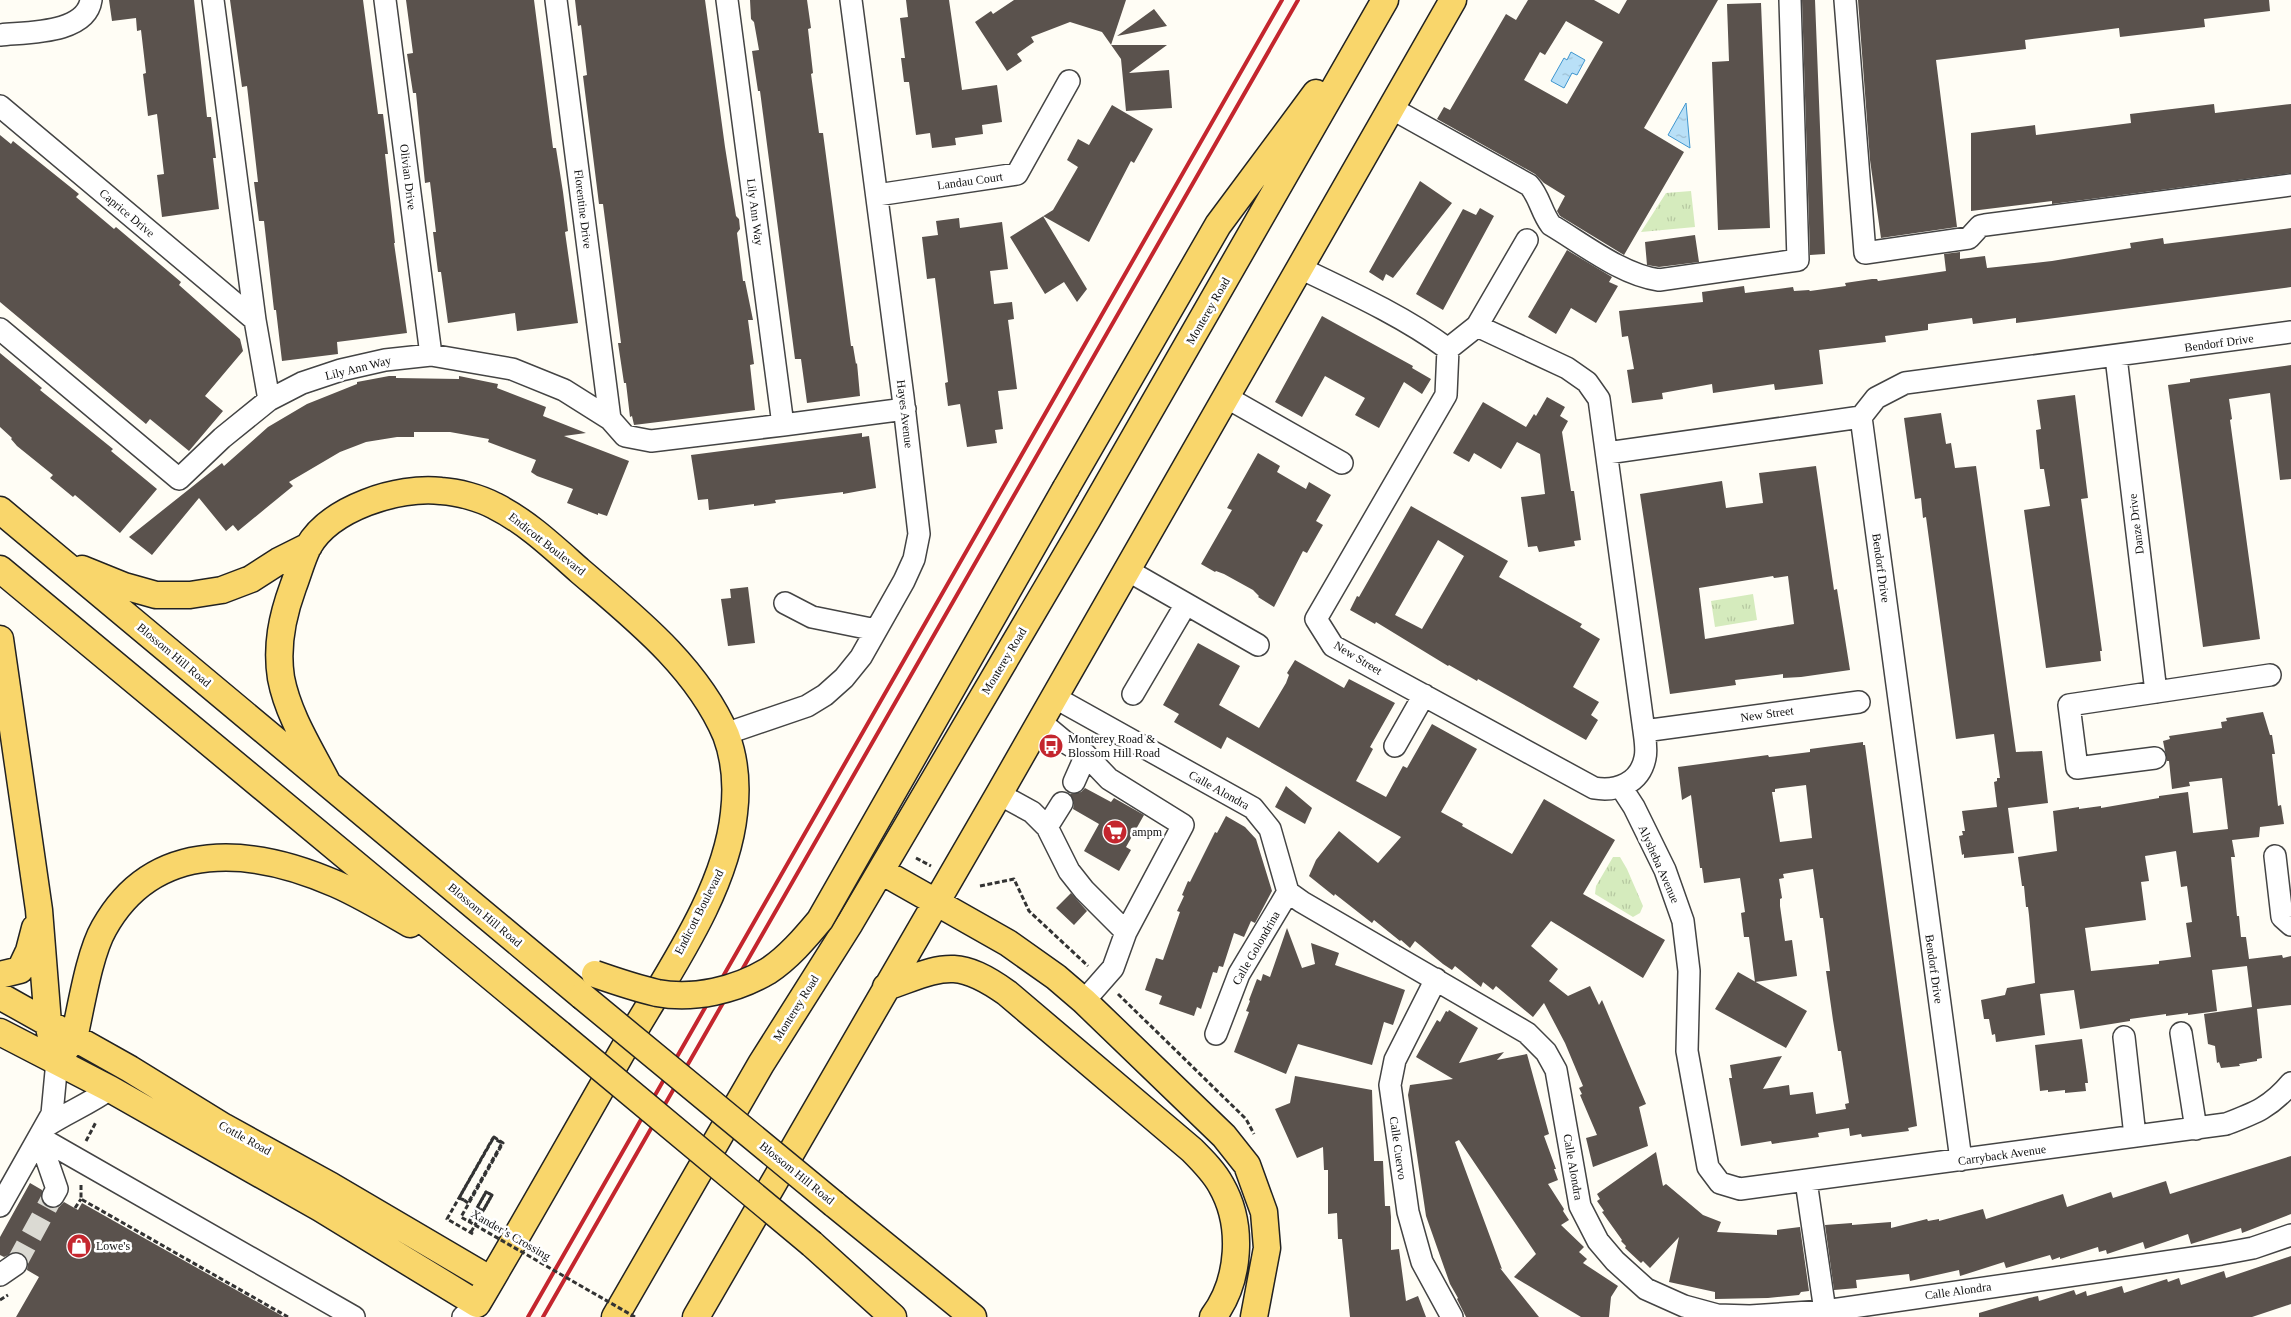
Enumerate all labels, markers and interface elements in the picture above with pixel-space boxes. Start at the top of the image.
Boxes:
street label: Olivian Drive [397,143,419,211]
street label: Florentine Drive [571,169,595,249]
street label: Landau Court [936,169,1004,193]
street label: Lily Ann Way [744,178,766,246]
street label: Caprice Drive [97,186,157,240]
street label: Monterey Road [1183,275,1233,347]
street label: Bendorf Drive [2184,331,2254,355]
street label: Lily Ann Way [324,353,392,383]
street label: Hayes Avenue [894,379,916,449]
street label: Danze Drive [2125,493,2147,555]
street label: Endicott Boulevard [506,510,588,578]
street label: Bendorf Drive [1869,533,1893,603]
street label: Blossom Hill Road [134,620,214,690]
street label: Monterey Road [979,625,1029,697]
street label: New Street [1331,638,1385,678]
street label: New Street [1739,703,1795,725]
place label: Monterey Road & Blossom Hill Road [1068,732,1160,760]
bus stop icon: Monterey Road & Blossom Hill Road [1038,733,1064,759]
street label: Calle Alondra [1186,768,1252,813]
supermarket icon: ampm [1102,819,1128,845]
street label: Alysheba Avenue [1636,823,1682,905]
place label: ampm [1132,825,1163,839]
street label: Endicott Boulevard [672,867,726,957]
street label: Blossom Hill Road [445,880,525,950]
street label: Calle Golondrina [1229,908,1283,987]
street label: Bendorf Drive [1922,934,1946,1004]
street label: Monterey Road [770,972,822,1044]
street label: Calle Cuervo [1387,1116,1409,1180]
street label: Cottle Road [216,1118,274,1158]
street label: Calle Alondra [1560,1133,1586,1202]
street label: Blossom Hill Road [757,1139,837,1207]
street label: Carryback Avenue [1957,1142,2047,1168]
street label: Xander’s Crossing [469,1207,553,1263]
shop icon: Lowe's [66,1233,92,1259]
place label: Lowe's [96,1239,130,1253]
street label: Calle Alondra [1924,1279,1993,1303]

